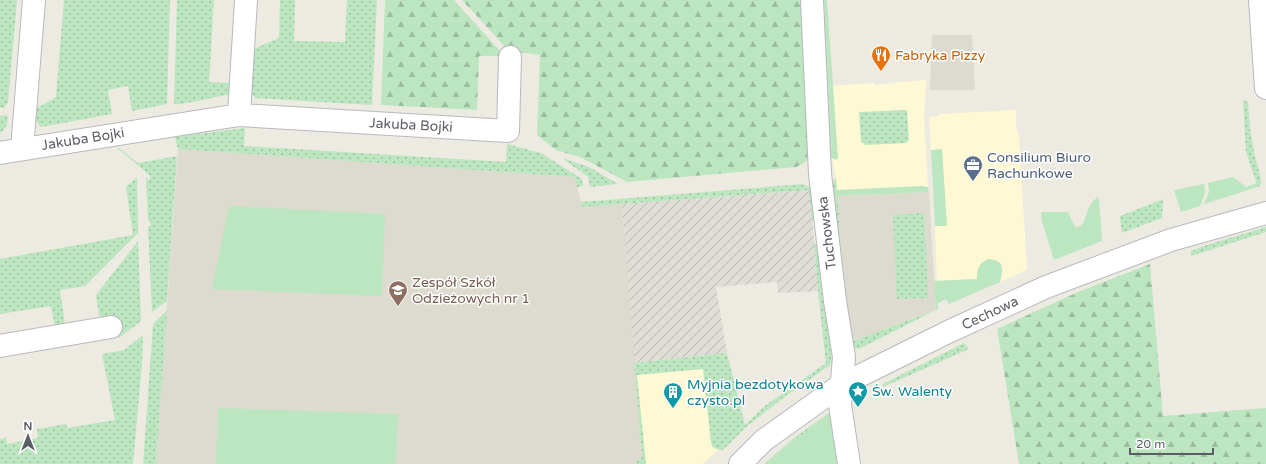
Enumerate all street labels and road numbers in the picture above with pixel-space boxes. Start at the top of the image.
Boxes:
street label: Jakuba Bojki [369,114,453,136]
street label: Jakuba Bojki [40,124,126,154]
street label: Tuchowska [814,195,840,271]
street label: Cechowa [959,292,1021,334]

